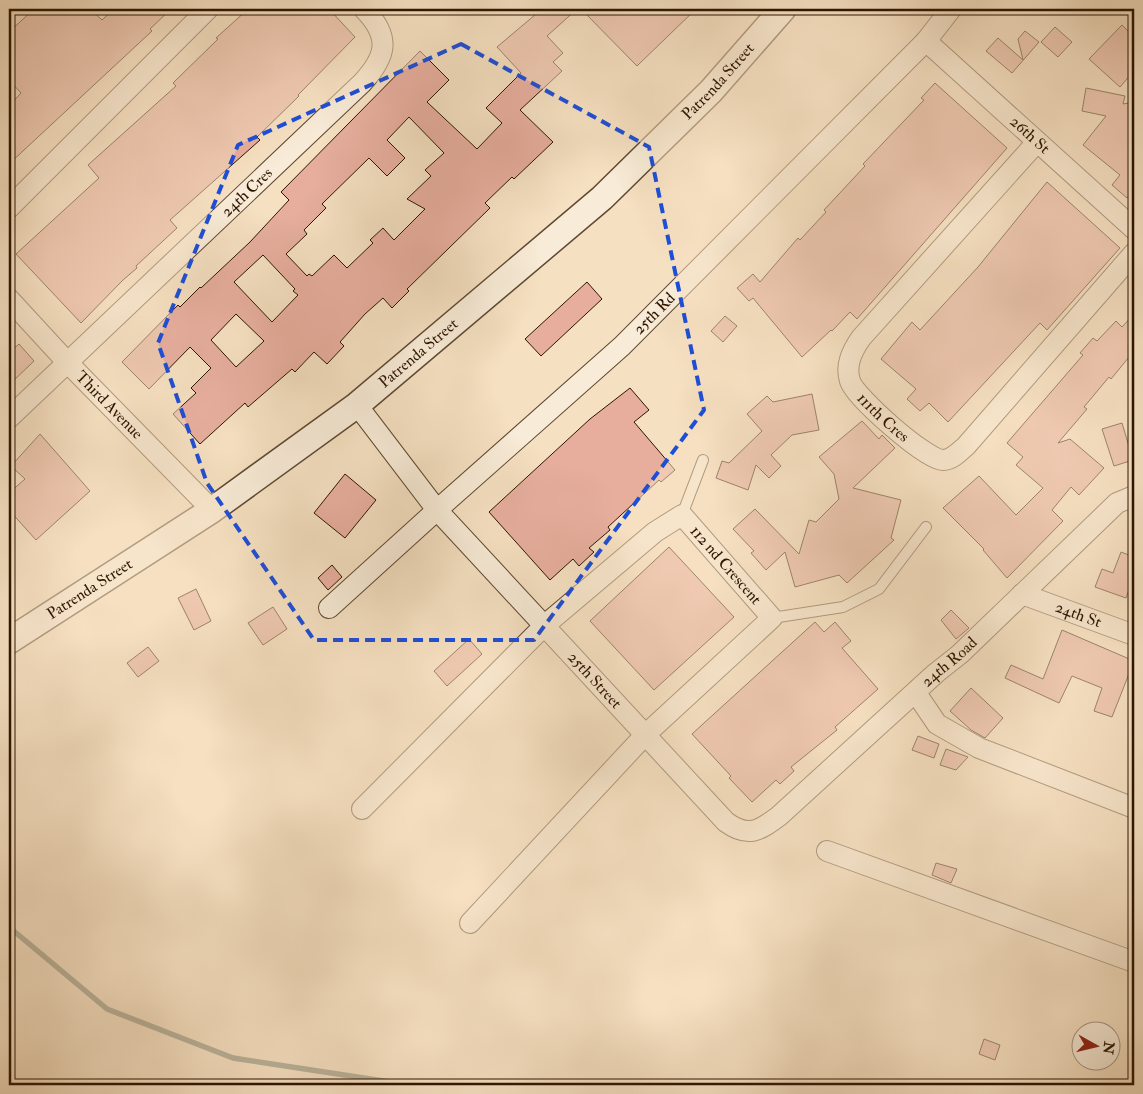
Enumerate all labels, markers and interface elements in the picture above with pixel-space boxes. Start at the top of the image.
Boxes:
street label: Patrenda Street [678,39,759,124]
street label: 26th St [1006,112,1054,158]
street label: 24th Cres [217,163,277,221]
street label: 25th Rd [629,288,680,339]
street label: Patrenda Street [375,314,462,392]
street label: Third Avenue [71,367,147,444]
street label: 111th Cres [852,389,913,447]
street label: 112 nd Crescent [686,521,766,609]
street label: Patrenda Street [43,554,136,624]
street label: 24th St [1052,597,1104,632]
street label: 24th Road [917,633,982,691]
street label: 25th Street [563,648,626,713]
north arrow [1070,1022,1120,1072]
text: N [1099,1039,1118,1056]

